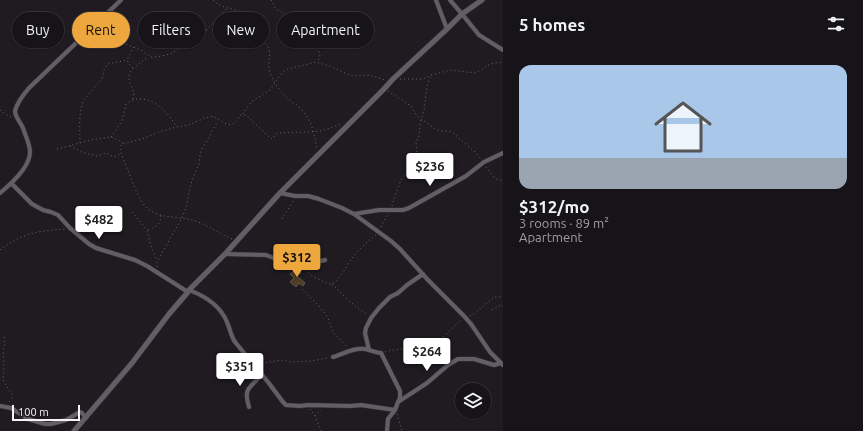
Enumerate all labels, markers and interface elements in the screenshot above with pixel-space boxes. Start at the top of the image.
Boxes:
chip: Buy [12,12,64,48]
chip: Rent [72,12,130,48]
chip: Filters [138,12,205,48]
chip: New [213,12,269,48]
chip: Apartment [277,12,374,48]
icon: filters [825,13,847,35]
text: 5 homes [519,15,585,34]
icon: home [647,91,719,163]
pin: $236 [406,153,454,187]
text: $236 [415,159,445,173]
text: $312/mo [519,197,589,216]
pin: $482 [75,206,123,240]
text: $482 [84,212,114,226]
text: 3 rooms · 89 m² [519,216,609,230]
text: Apartment [519,230,583,244]
pin: $312 [273,244,321,278]
text: $312 [282,250,312,264]
pin: $264 [403,338,451,372]
text: $264 [412,344,442,358]
pin: $351 [216,353,264,387]
text: $351 [225,359,255,373]
map controls [455,383,491,419]
button: layers [455,383,491,419]
scale bar [12,403,80,422]
text: 100 m [18,406,49,418]

